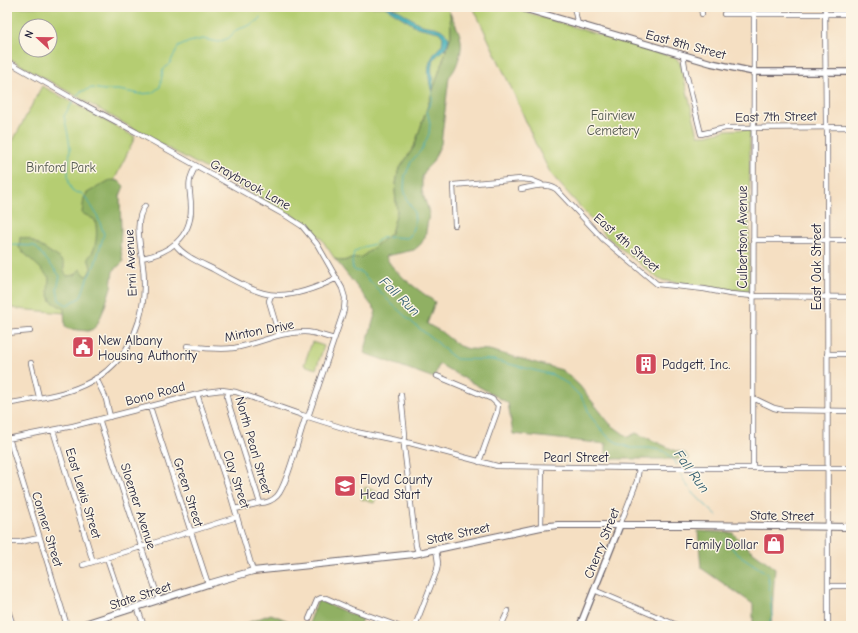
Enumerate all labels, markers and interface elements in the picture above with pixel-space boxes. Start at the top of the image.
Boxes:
north arrow [18,18,58,58]
street label: East 8th Street [644,27,729,63]
text: N [22,29,37,40]
park label: Fairview Cemetery [587,108,639,138]
street label: East 7th Street [735,108,818,125]
street label: Graybrook Lane [208,156,294,213]
park label: Binford Park [26,160,96,175]
street label: Culbertson Avenue [735,185,750,289]
street label: East 4th Street [591,210,663,276]
street label: East Oak Street [809,223,824,310]
street label: Erni Avenue [121,229,140,297]
water label: Fall Run [376,273,424,320]
street label: Minton Drive [223,316,296,345]
place label: New Albany Housing Authority [98,333,197,363]
public building icon: New Albany Housing Authority [70,334,96,360]
building icon: Padgett, Inc. [633,351,659,377]
place label: Padgett, Inc. [662,357,730,372]
street label: Bono Road [124,378,187,409]
street label: North Pearl Street [232,395,275,497]
street label: East Lewis Street [63,446,105,541]
water label: Fall Run [670,446,713,496]
street label: Clay Street [220,448,253,511]
street label: Pearl Street [544,450,610,465]
street label: Green Street [170,456,207,530]
street label: Sloemer Avenue [118,461,160,552]
place label: Floyd County Head Start [360,472,432,502]
school or university icon: Floyd County Head Start [332,473,358,499]
street label: Conner Street [29,490,66,570]
street label: Cherry Street [581,505,623,581]
street label: State Street [750,507,815,524]
street label: State Street [425,519,492,547]
shop icon: Family Dollar [761,531,787,557]
place label: Family Dollar [685,537,759,552]
street label: State Street [107,578,174,612]

